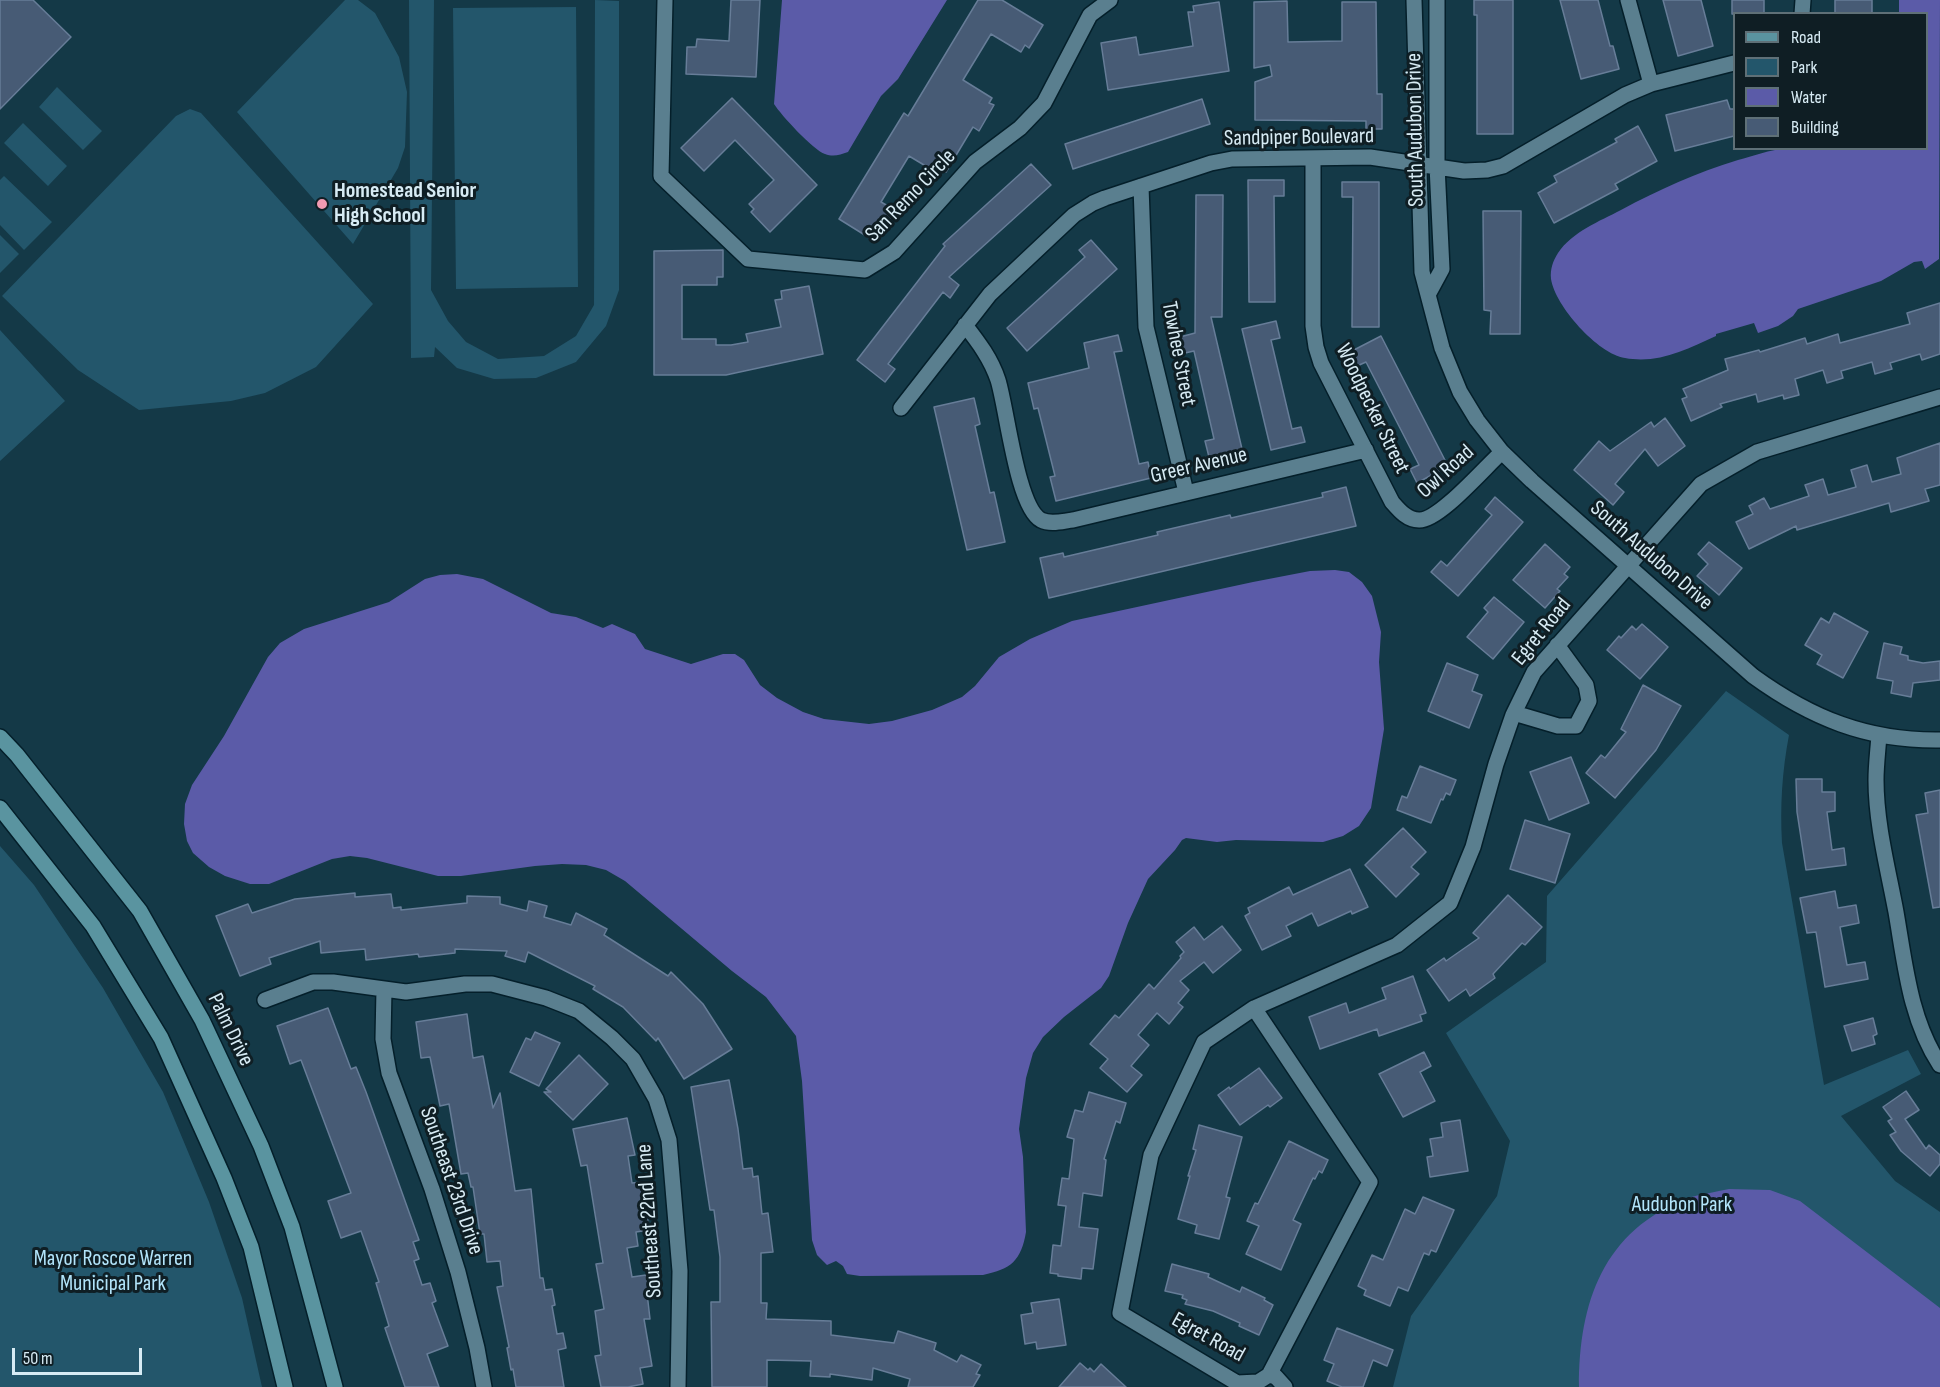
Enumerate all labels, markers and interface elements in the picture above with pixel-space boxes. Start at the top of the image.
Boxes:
legend [1733,12,1928,150]
text: Road [1791,27,1821,48]
street label: South Audubon Drive [1401,53,1431,207]
text: Park [1791,57,1817,78]
text: Water [1791,87,1827,108]
text: Building [1791,117,1839,138]
street label: Sandpiper Boulevard [1224,123,1374,153]
street label: San Remo Circle [860,144,962,248]
place label: Homestead Senior High School [334,178,476,230]
marker: Homestead Senior High School [315,197,329,211]
street label: Towhee Street [1155,300,1201,408]
street label: Woodpecker Street [1329,340,1415,478]
street label: Owl Road [1412,440,1480,504]
street label: Greer Avenue [1148,442,1250,490]
street label: South Audubon Drive [1584,496,1718,616]
street label: Egret Road [1507,593,1577,671]
street label: Palm Drive [201,989,259,1071]
street label: Southeast 23rd Drive [413,1104,489,1258]
street label: Southeast 22nd Lane [631,1143,669,1299]
park label: Audubon Park [1632,1192,1732,1218]
park label: Mayor Roscoe Warren Municipal Park [34,1246,192,1298]
street label: Egret Road [1167,1307,1249,1369]
scale bar [15,1336,146,1374]
text: 50 m [23,1348,53,1369]

